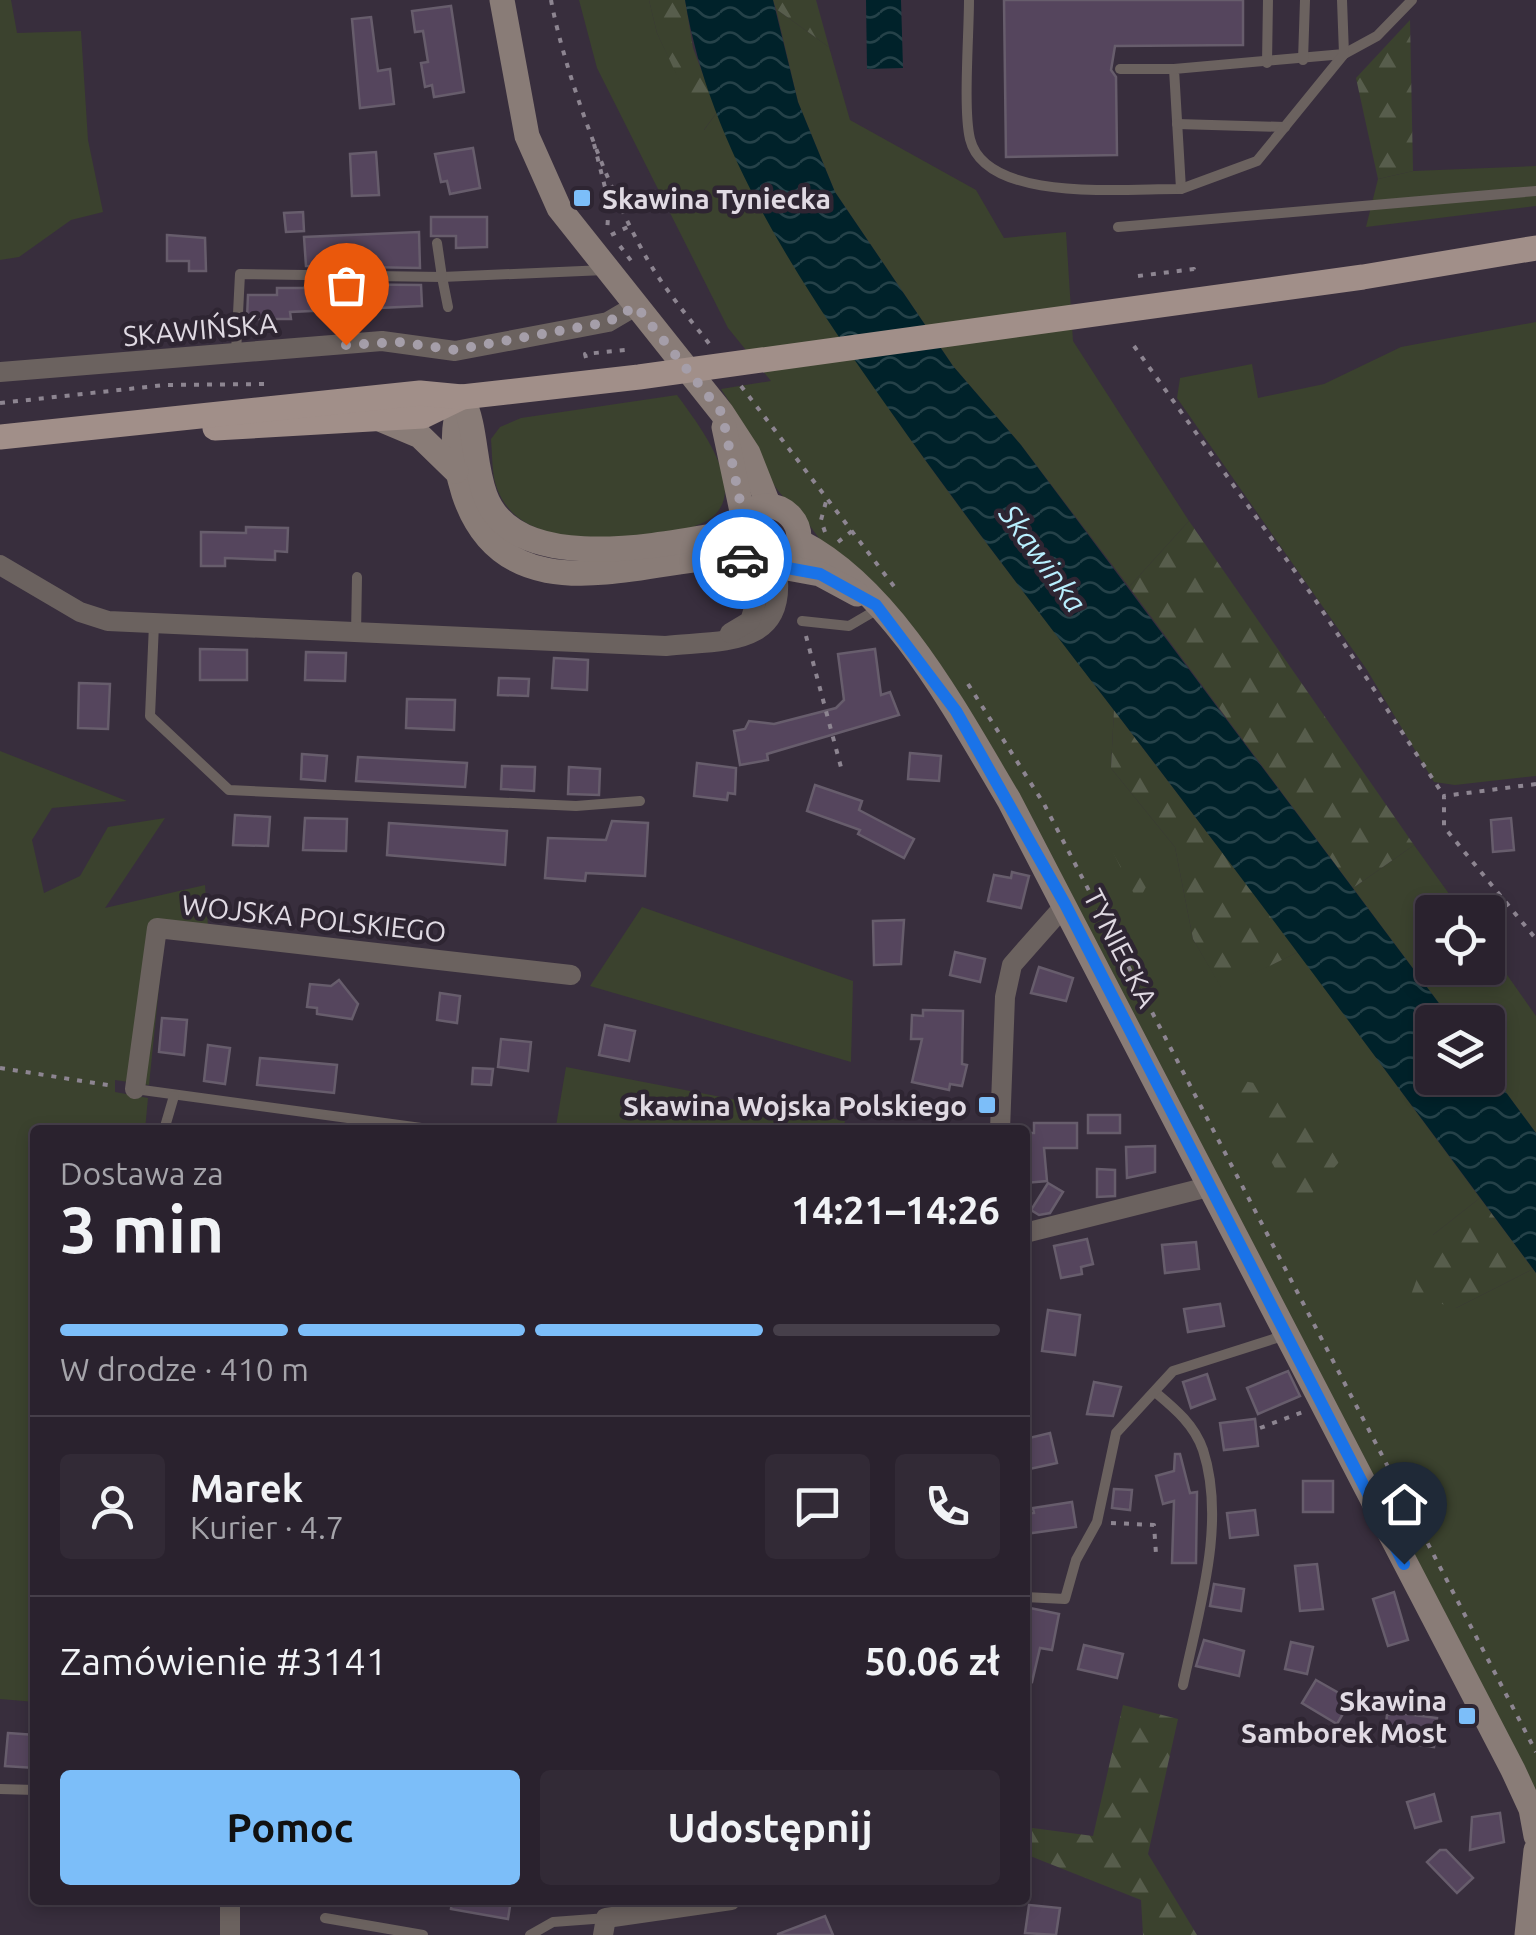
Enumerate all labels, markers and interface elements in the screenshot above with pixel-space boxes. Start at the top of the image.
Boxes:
place label: Skawina Tyniecka [602,183,831,214]
marker: Skawina Tyniecka [571,187,593,209]
pin [304,243,389,346]
icon: bag [319,258,374,313]
street label: SKAWIŃSKA [122,306,278,351]
water label: Skawinka [992,497,1093,618]
courier [692,509,792,609]
icon: car [715,532,770,587]
street label: TYNIECKA [1078,884,1164,1012]
street label: WOJSKA POLSKIEGO [180,889,448,947]
map controls [1415,895,1505,1095]
button: locate [1415,895,1505,985]
button: layers [1415,1005,1505,1095]
place label: Skawina Wojska Polskiego [623,1090,967,1121]
marker: Skawina Wojska Polskiego [976,1094,998,1116]
text: Dostawa za [60,1155,224,1191]
text: 14:21–14:26 [791,1189,1000,1231]
text: 3 min [60,1192,224,1265]
text: W drodze · 410 m [60,1351,309,1387]
button: person [60,1454,165,1559]
button: chat [765,1454,870,1559]
button: phone [895,1454,1000,1559]
pin [1362,1462,1447,1565]
text: Marek [190,1467,303,1509]
icon: home [1377,1477,1432,1532]
text: Kurier · 4.7 [190,1509,344,1545]
text: Zamówienie #3141 [60,1640,387,1682]
text: 50.06 zł [864,1640,1000,1682]
place label: Skawina Samborek Most [1241,1685,1447,1748]
marker: Skawina Samborek Most [1456,1705,1478,1727]
button: Pomoc [60,1770,520,1885]
button: Udostępnij [540,1770,1000,1885]

